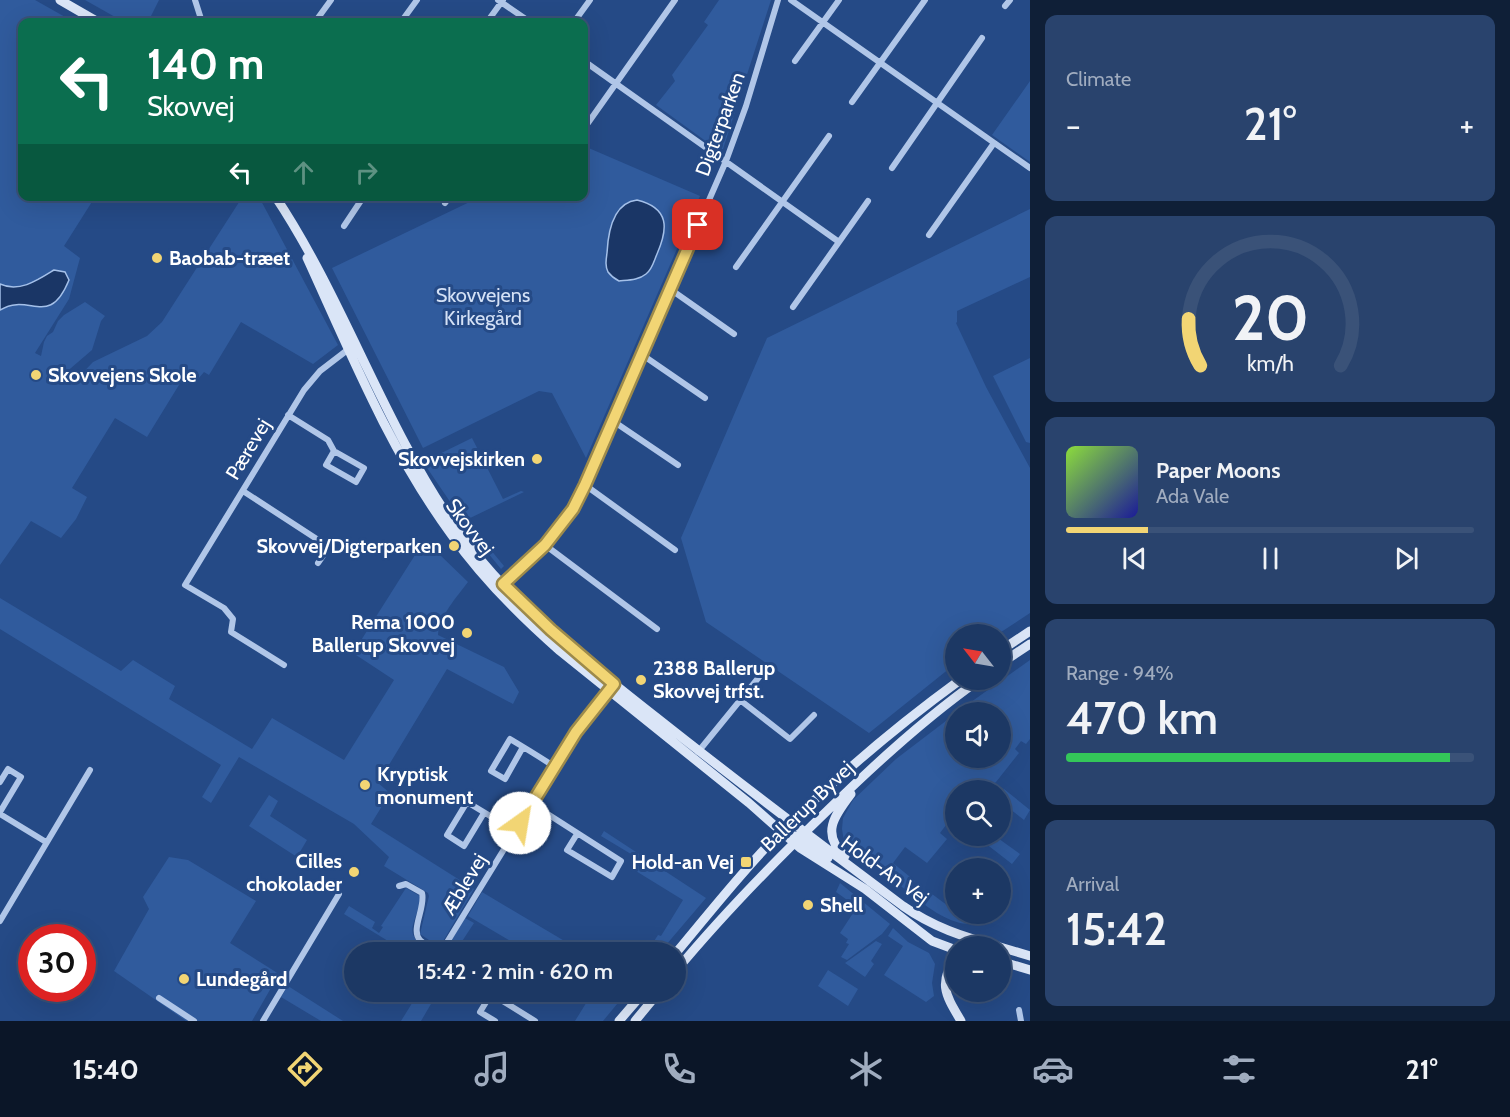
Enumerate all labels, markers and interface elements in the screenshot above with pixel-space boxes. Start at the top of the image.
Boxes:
text: 140 m [147,38,264,90]
icon: left [48,42,126,120]
text: Climate [1066,67,1131,91]
street label: Digterparken [690,69,750,179]
text: Skovvej [147,90,235,123]
text: 21° [1244,97,1296,151]
text: − [1066,105,1081,145]
text: + [1459,105,1474,145]
icon: left [224,156,257,189]
icon: ahead [287,156,320,189]
icon: right [350,156,383,189]
pin [672,199,723,250]
icon: arrive [681,208,714,241]
place label: Baobab-træet [169,246,290,270]
marker: Baobab-træet [150,251,164,265]
text: 20 [1231,280,1309,356]
park label: Skovvejens Kirkegård [436,283,530,330]
text: km/h [1247,351,1293,377]
place label: Skovvejens Skole [48,363,197,387]
marker: Skovvejens Skole [29,368,43,382]
street label: Pærevej [220,414,276,484]
place label: Skovvejskirken [398,447,525,471]
marker: Skovvejskirken [530,452,544,466]
text: Paper Moons [1156,457,1280,484]
text: Ada Vale [1156,484,1229,508]
street label: Skovvej [441,494,499,560]
place label: Skovvej/Digterparken [257,534,442,558]
marker: Skovvej/Digterparken [447,539,461,553]
icon: previous [1118,542,1151,575]
icon: pause [1254,542,1287,575]
icon: next [1390,542,1423,575]
place label: Rema 1000 Ballerup Skovvej [311,610,455,657]
north arrow [945,624,1011,690]
map controls [945,624,1011,1002]
marker: Rema 1000 Ballerup Skovvej [460,626,474,640]
place label: 2388 Ballerup Skovvej trfst. [653,656,775,703]
text: Range · 94% [1066,661,1174,685]
marker: 2388 Ballerup Skovvej trfst. [634,673,648,687]
text: 470 km [1066,691,1218,745]
button: sound [945,702,1011,768]
street label: Ballerup Byvej [756,756,858,856]
place label: Kryptisk monument [377,762,473,809]
marker: Kryptisk monument [358,778,372,792]
button: search [945,780,1011,846]
position arrow [488,791,552,855]
street label: Hold-An Vej [836,830,934,910]
place label: Cilles chokolader [246,849,342,896]
street label: Æblevej [436,849,492,920]
place label: Hold-an Vej [631,850,734,874]
marker: Hold-an Vej [739,855,753,869]
button: + [945,858,1011,924]
marker: Cilles chokolader [347,865,361,879]
text: Arrival [1066,872,1119,896]
place label: Shell [820,893,863,917]
marker: Shell [801,898,815,912]
text: 15:42 [1066,902,1167,956]
speed limit sign: 30 [18,924,96,1002]
button: − [945,936,1011,1002]
text: 15:42 · 2 min · 620 m [417,958,613,985]
place label: Lundegård [196,967,287,991]
marker: Lundegård [177,972,191,986]
icon: directions [284,1048,326,1090]
icon: music [471,1048,513,1090]
icon: phone [658,1048,700,1090]
icon: climate [845,1048,887,1090]
icon: car [1032,1048,1074,1090]
icon: filters [1218,1048,1260,1090]
text: 15:40 [72,1053,139,1086]
text: 21° [1405,1053,1438,1086]

